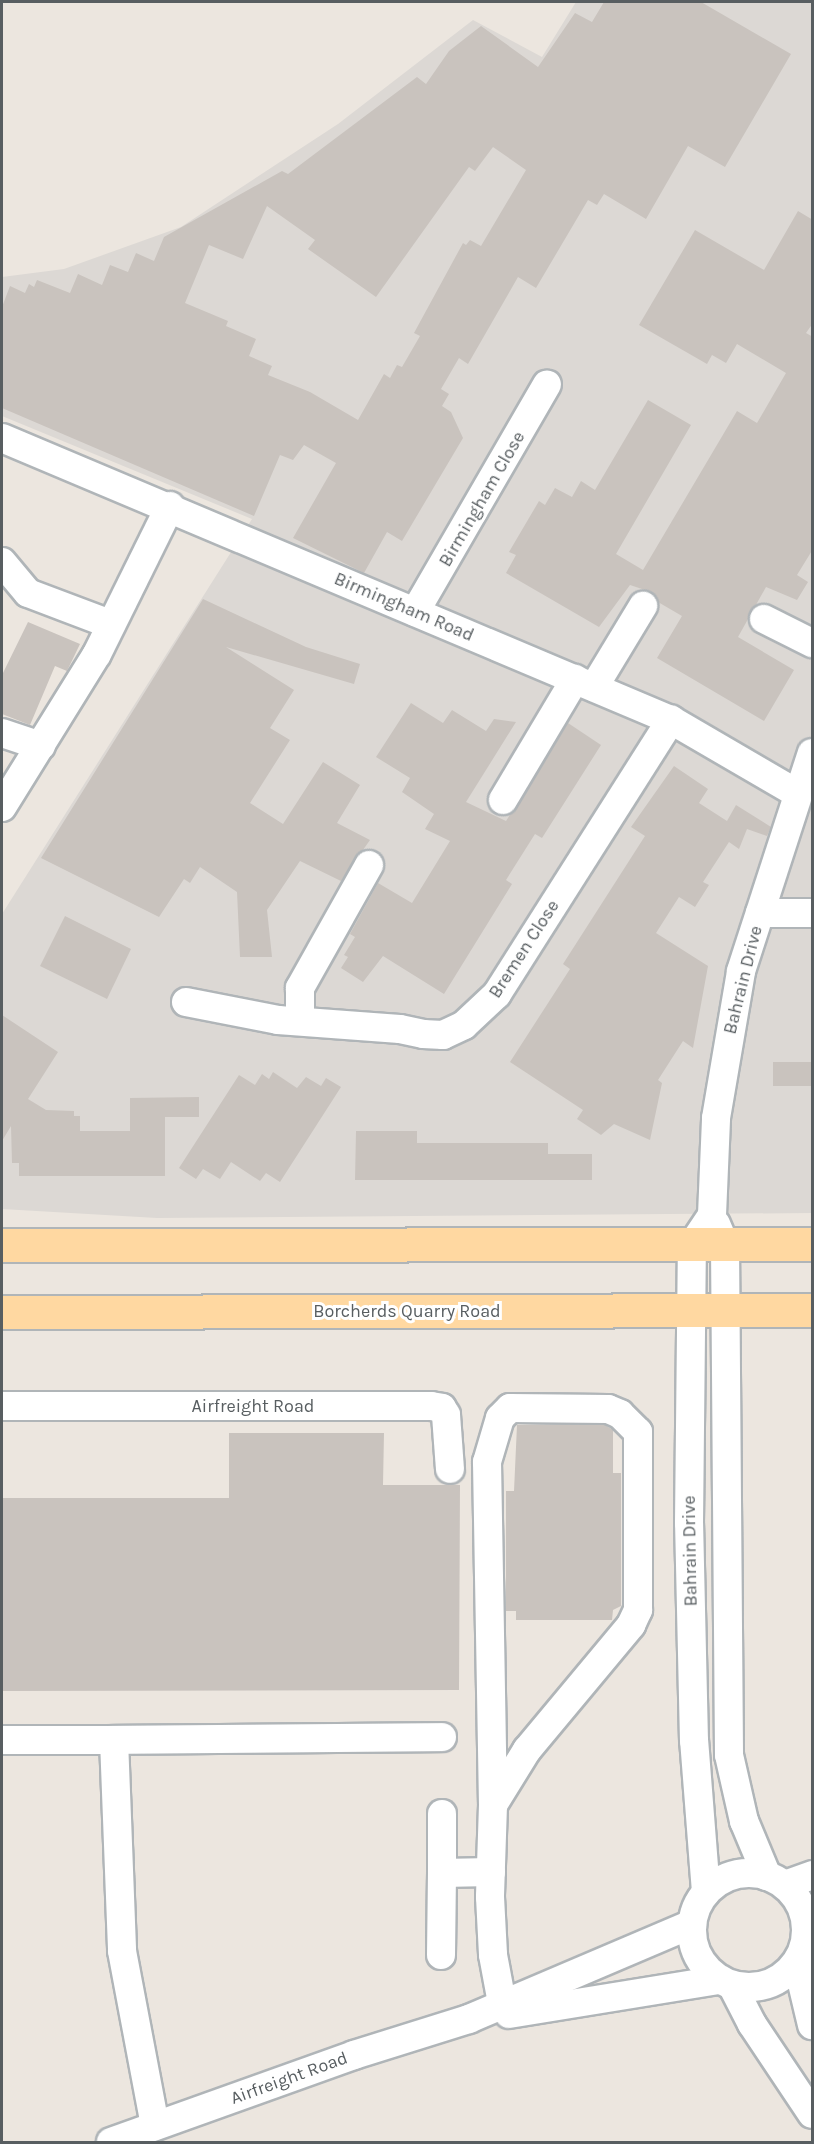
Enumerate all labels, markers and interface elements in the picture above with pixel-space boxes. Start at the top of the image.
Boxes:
street label: Birmingham Close [434,427,530,571]
street label: Birmingham Road [331,568,477,646]
street label: Bremen Close [484,896,564,1002]
street label: Bahrain Drive [719,924,767,1036]
street label: Borcherds Quarry Road [313,1300,501,1322]
street label: Airfreight Road [192,1395,314,1417]
street label: Bahrain Drive [678,1495,702,1607]
street label: Airfreight Road [228,2047,350,2109]

